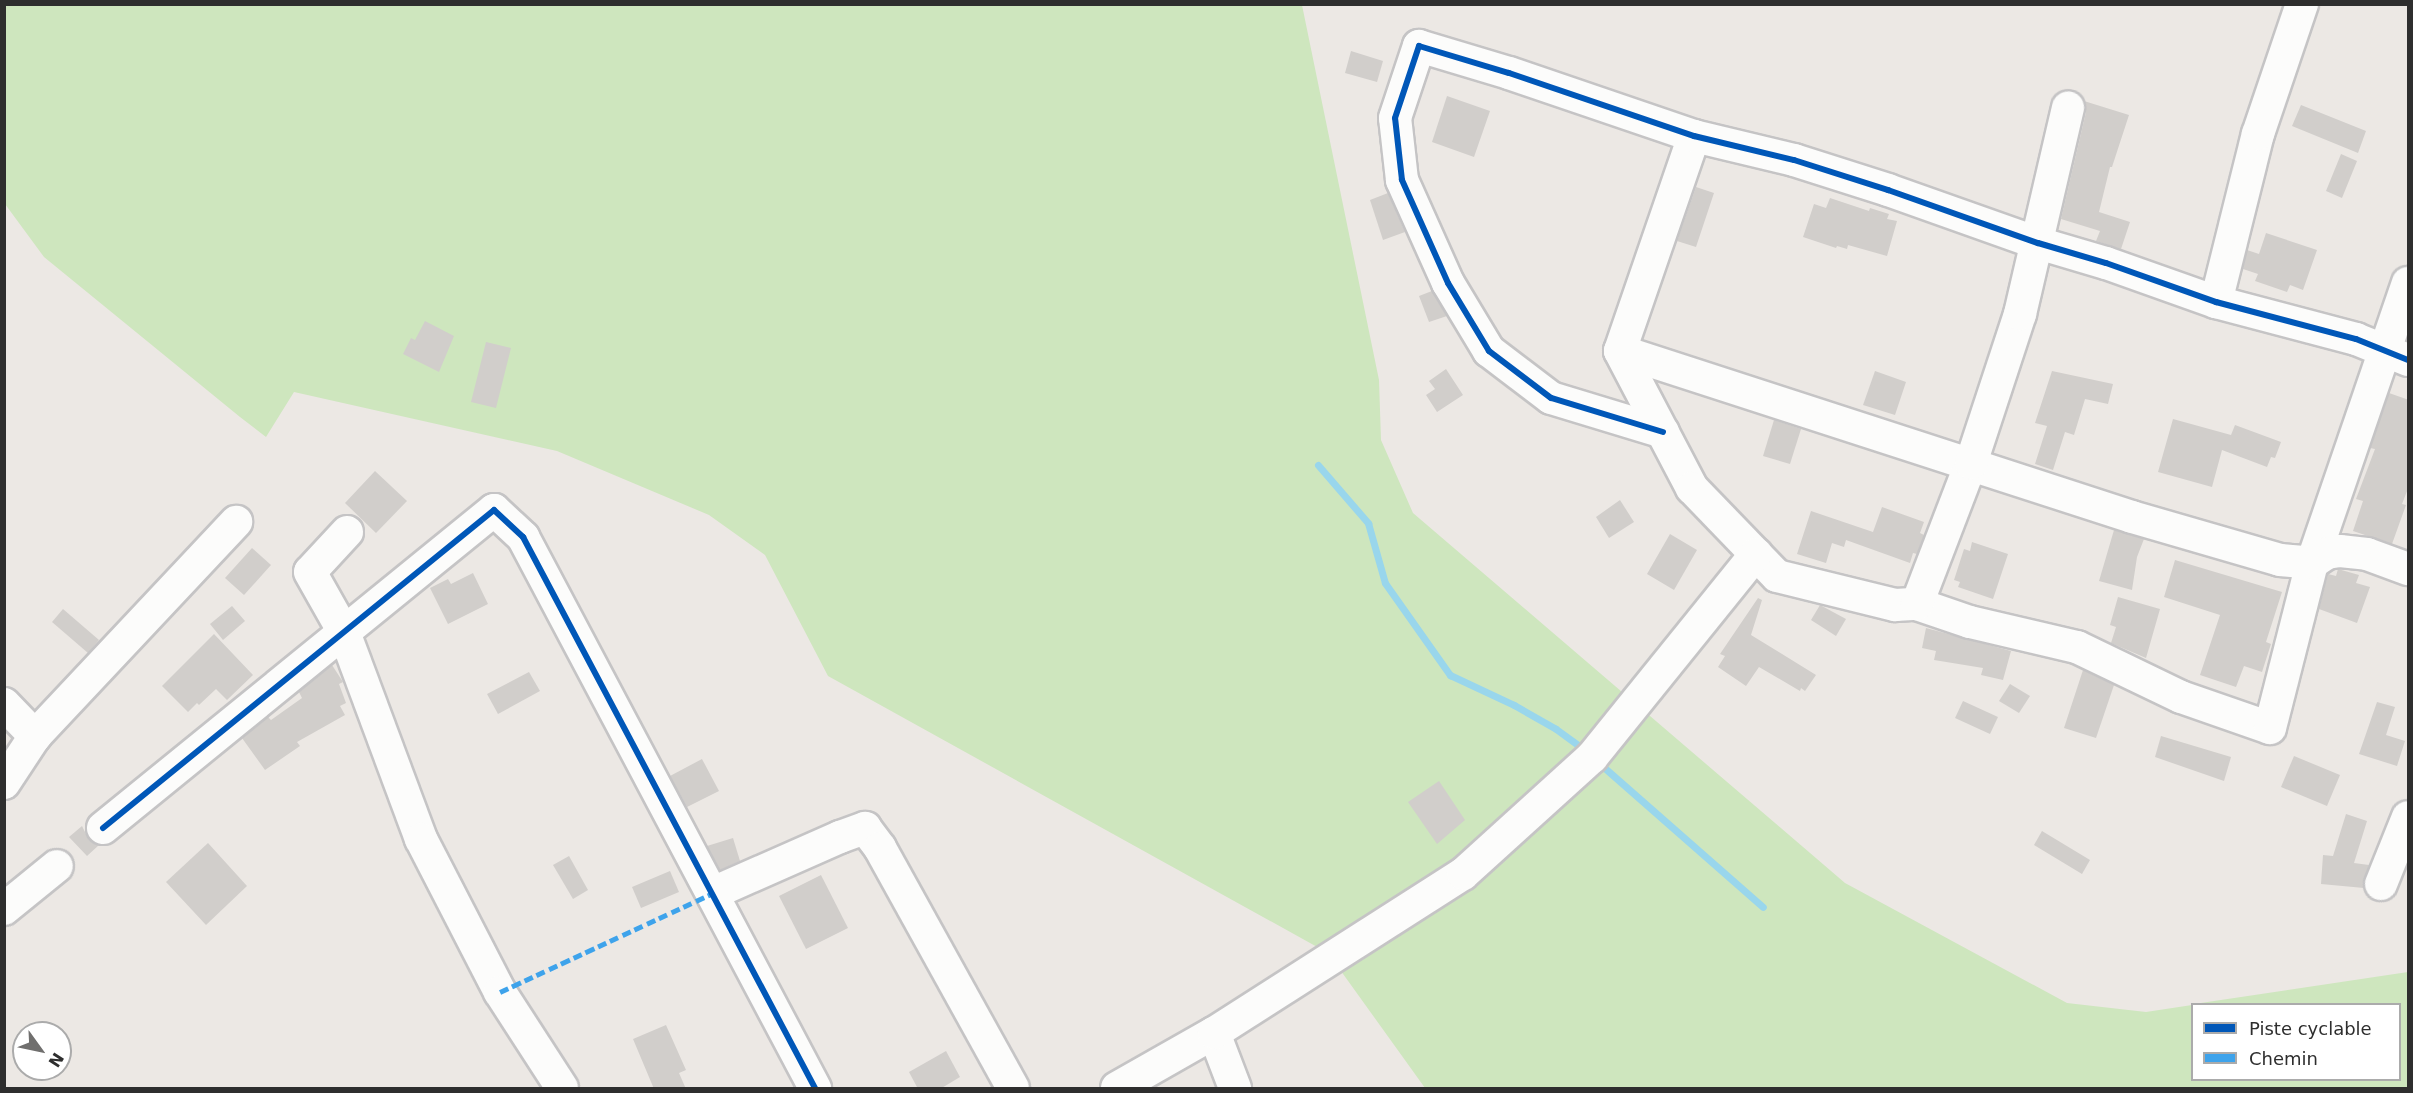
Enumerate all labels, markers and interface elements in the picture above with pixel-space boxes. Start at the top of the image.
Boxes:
legend [2191,1003,2401,1081]
text: Piste cyclable [2249,1018,2372,1039]
north arrow [12,1021,72,1081]
text: Chemin [2249,1048,2318,1069]
text: N [44,1049,67,1071]

